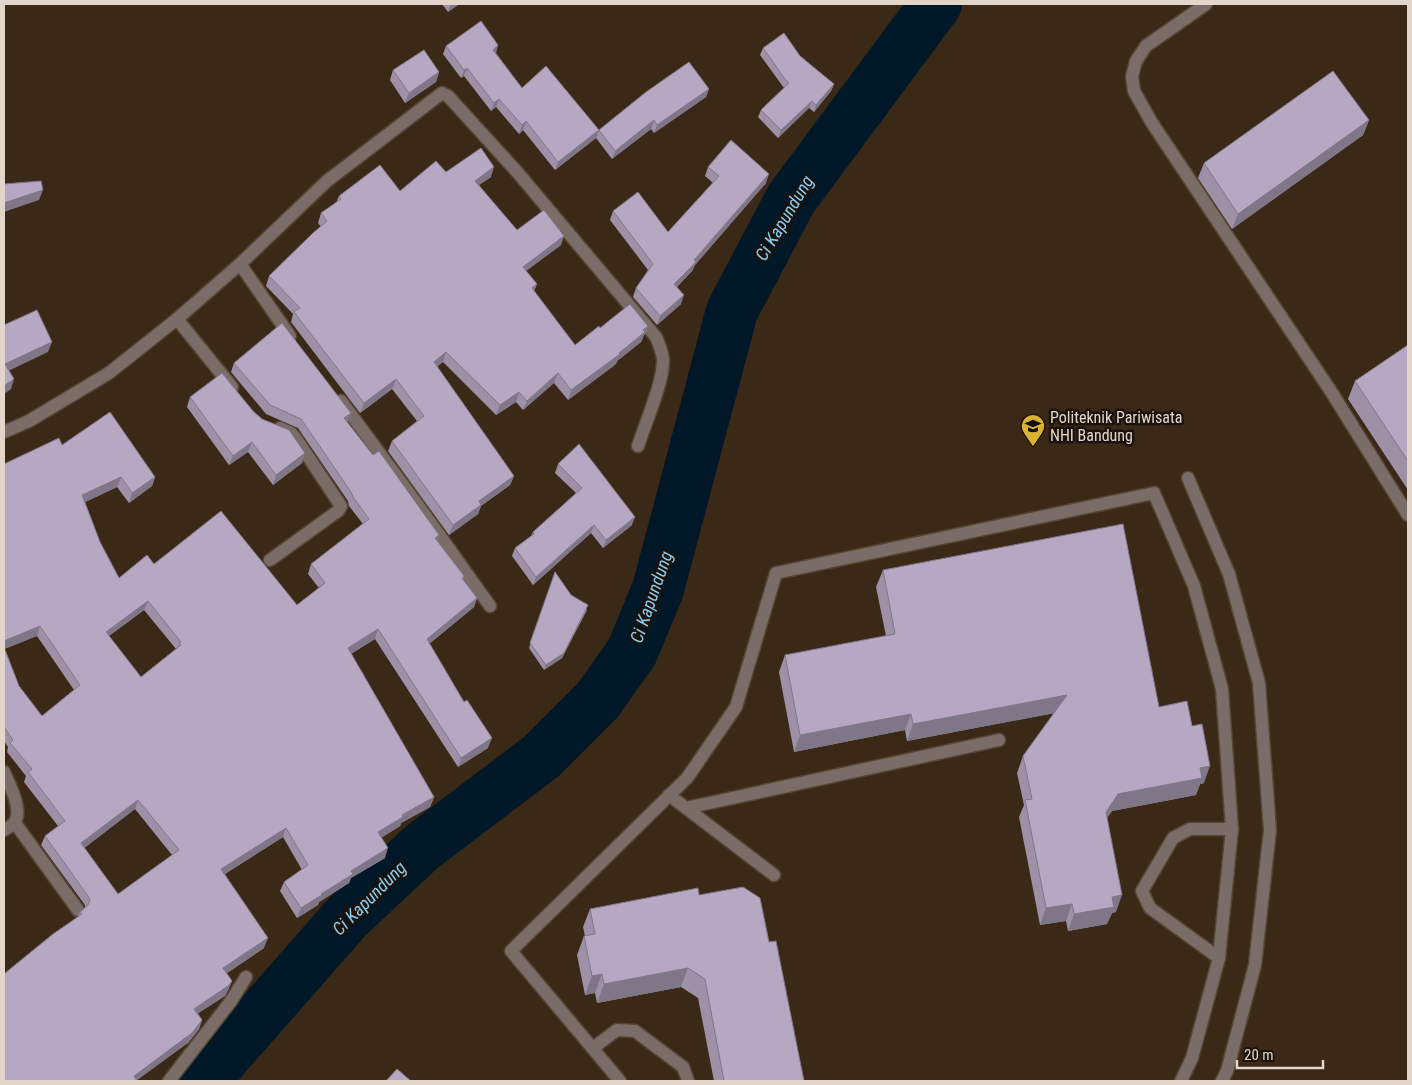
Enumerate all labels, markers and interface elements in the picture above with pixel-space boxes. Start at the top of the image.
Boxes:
water label: Ci Kapundung [750,171,818,264]
place label: Politeknik Pariwisata NHI Bandung [1050,408,1182,445]
school or university icon: Politeknik Pariwisata NHI Bandung [1020,413,1046,447]
water label: Ci Kapundung [626,548,677,646]
water label: Ci Kapundung [328,857,410,939]
scale bar [1237,1038,1323,1070]
text: 20 m [1244,1046,1274,1064]

